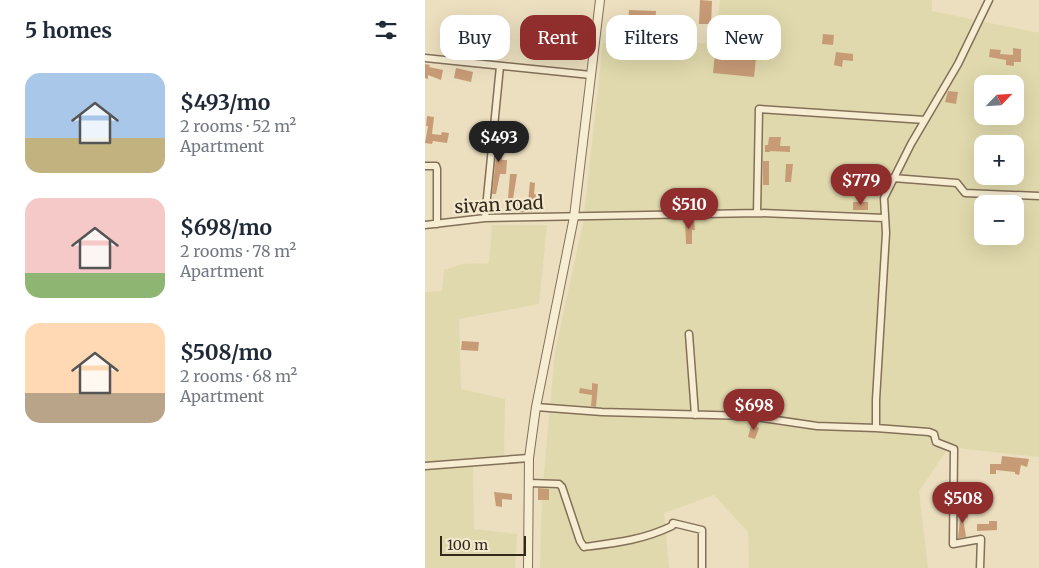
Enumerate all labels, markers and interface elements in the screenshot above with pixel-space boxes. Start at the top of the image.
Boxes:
chip: Buy [440,15,510,60]
chip: Rent [520,15,596,60]
chip: Filters [606,15,697,60]
chip: New [707,15,781,60]
icon: filters [372,16,400,44]
text: 5 homes [25,17,112,44]
north arrow [974,75,1024,125]
map controls [974,75,1024,245]
text: $493/mo [180,89,270,116]
icon: home [65,93,125,153]
text: 2 rooms · 52 m² [180,116,296,136]
pin: $493 [469,120,529,163]
text: $493 [480,127,518,147]
button: + [974,135,1024,185]
text: Apartment [180,136,264,156]
pin: $779 [831,164,891,206]
text: $779 [842,170,880,190]
pin: $510 [659,188,719,230]
street label: sivan road [454,191,544,218]
text: $510 [671,194,707,214]
button: − [974,195,1024,245]
text: $698/mo [180,214,272,241]
icon: home [65,218,125,278]
text: 2 rooms · 78 m² [180,241,296,261]
text: Apartment [180,261,264,281]
text: $508/mo [180,339,272,366]
icon: home [65,343,125,403]
text: 2 rooms · 68 m² [180,366,297,386]
text: Apartment [180,386,264,406]
pin: $698 [724,388,784,431]
text: $698 [734,395,774,415]
pin: $508 [933,482,993,524]
text: $508 [943,488,983,508]
scale bar [440,533,526,556]
text: 100 m [447,536,488,554]

